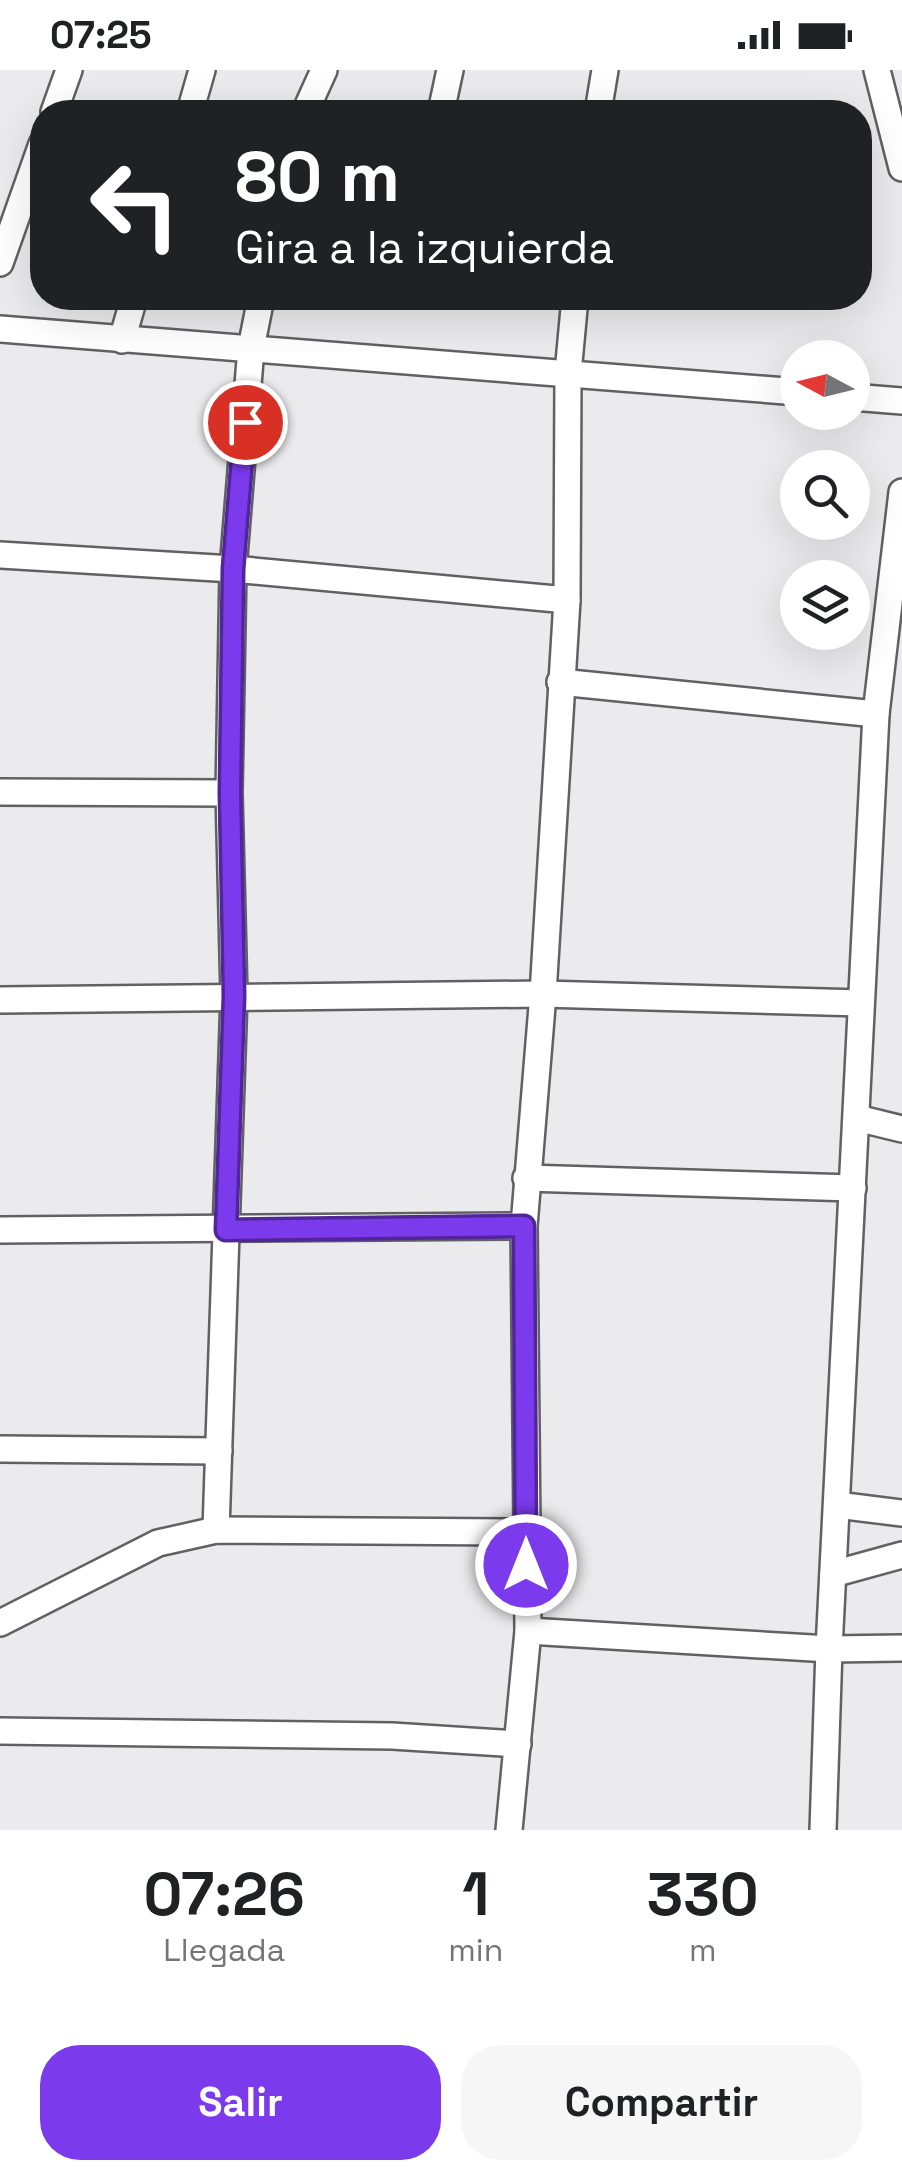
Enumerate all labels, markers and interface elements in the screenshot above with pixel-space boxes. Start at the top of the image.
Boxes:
text: 07:25 [50,11,152,59]
text: 80 m [235,132,400,221]
icon: left [70,140,200,270]
text: Gira a la izquierda [235,219,614,276]
north arrow [780,340,870,430]
map controls [780,340,870,650]
pin [203,380,288,465]
icon: arrive [218,395,273,450]
button: search [780,450,870,540]
button: layers [780,560,870,650]
position arrow [474,1513,578,1617]
text: 07:26 [143,1856,305,1933]
text: 1 [462,1856,489,1933]
text: 330 [647,1856,759,1933]
text: Llegada [163,1930,285,1970]
text: min [448,1930,503,1970]
text: m [689,1930,716,1970]
button: Salir [40,2045,441,2160]
button: Compartir [461,2045,862,2160]

